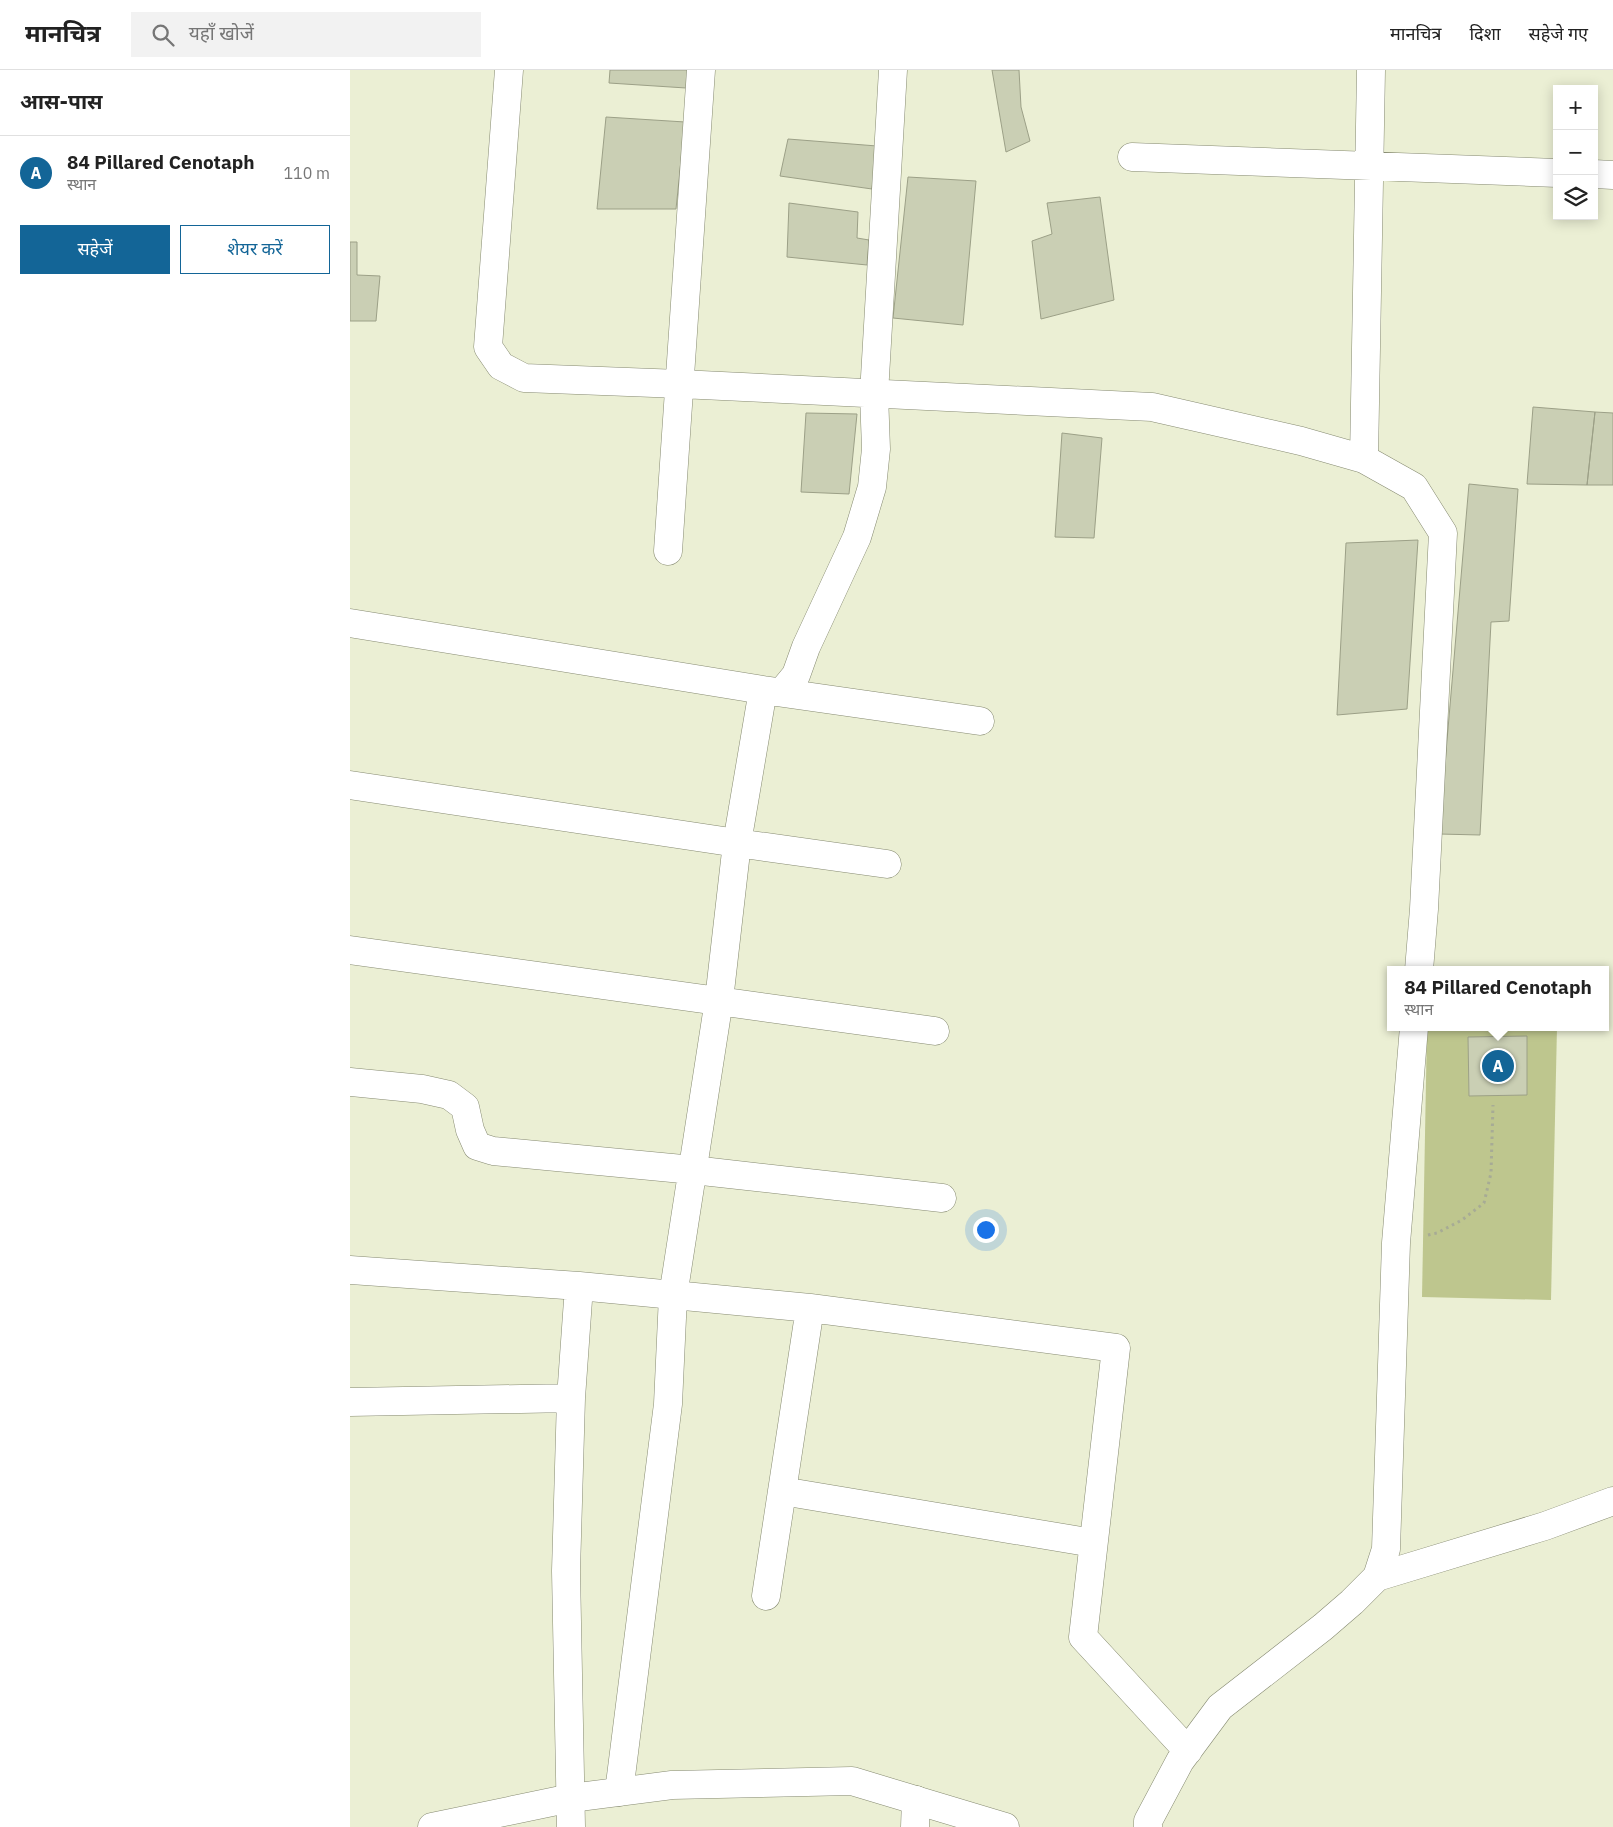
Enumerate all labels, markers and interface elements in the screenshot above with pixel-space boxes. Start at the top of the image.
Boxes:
search box [131,12,481,57]
text: मानचित्र [25,17,101,49]
icon: search [149,21,177,49]
text: यहाँ खोजें [189,21,254,45]
text: मानचित्र [1390,22,1441,45]
text: दिशा [1469,22,1501,45]
text: सहेजे गए [1529,22,1588,45]
map controls [1553,85,1598,220]
button: + [1553,85,1598,130]
text: आस-पास [20,87,103,115]
button: − [1553,130,1598,175]
text: 84 Pillared Cenotaph [67,150,255,174]
text: A [31,163,41,183]
text: 110 m [283,163,330,183]
text: स्थान [67,174,96,194]
button: layers [1553,175,1598,220]
button: सहेजें [20,225,170,274]
button: शेयर करें [180,225,330,274]
popup [1387,966,1609,1031]
text: 84 Pillared Cenotaph [1404,975,1592,999]
text: स्थान [1404,999,1433,1019]
pin: A [1482,1047,1514,1085]
your location [973,1217,999,1243]

